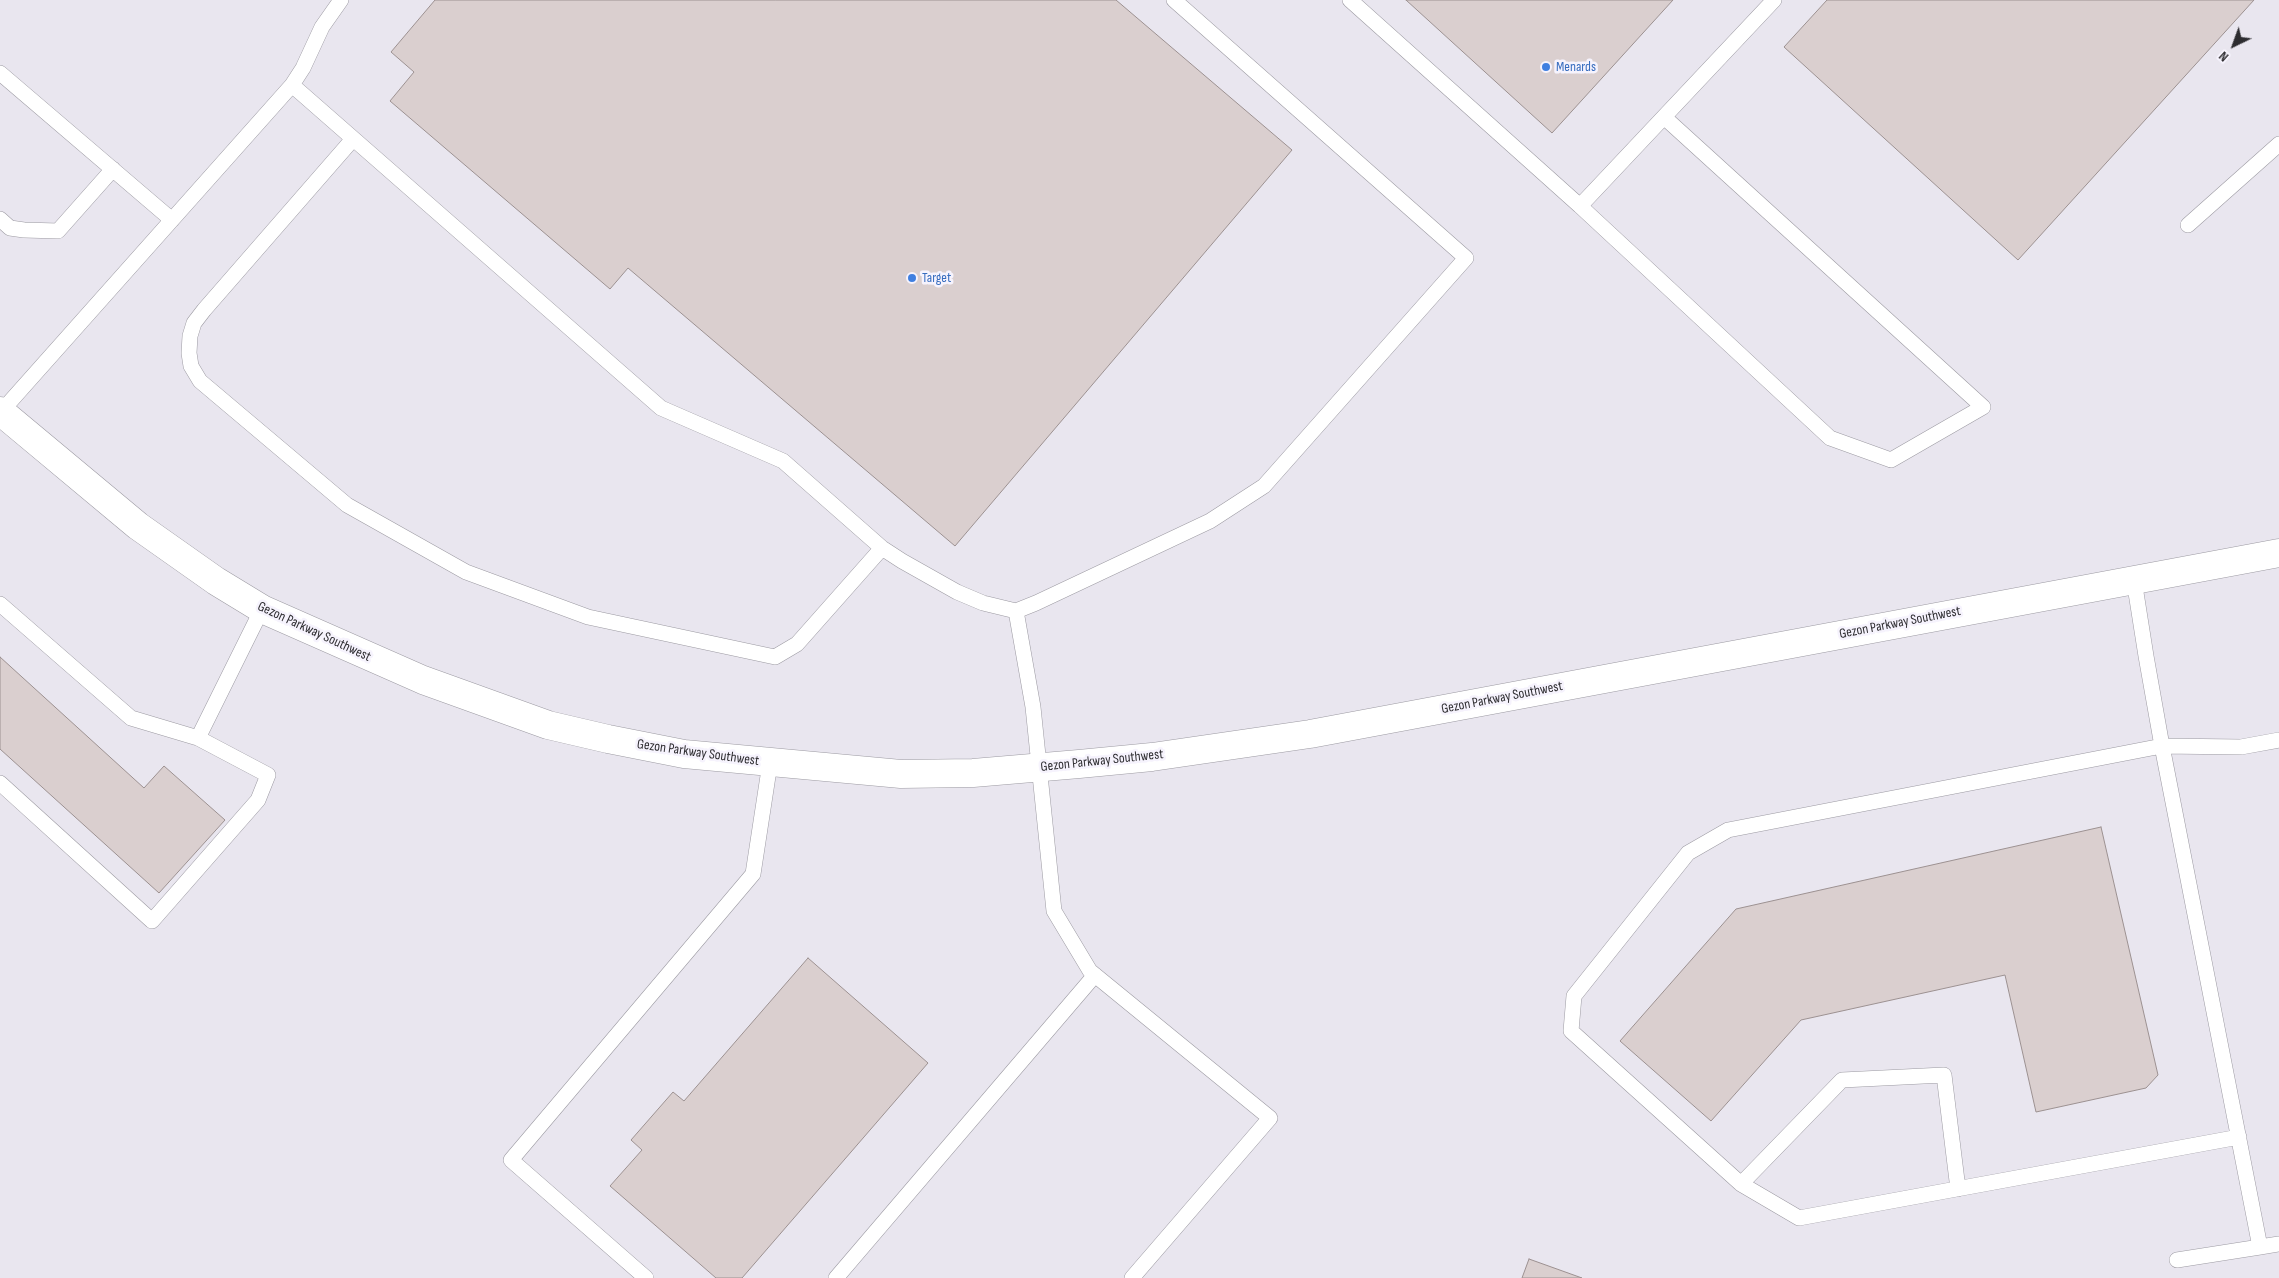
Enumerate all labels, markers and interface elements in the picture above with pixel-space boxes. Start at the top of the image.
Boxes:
north arrow [2209,20,2259,70]
text: N [2215,48,2232,65]
place label: Menards [1556,59,1596,75]
marker: Menards [1540,61,1552,73]
place label: Target [922,270,951,286]
marker: Target [906,272,918,284]
street label: Gezon Parkway Southwest [255,598,373,666]
street label: Gezon Parkway Southwest [1838,603,1962,643]
street label: Gezon Parkway Southwest [1440,678,1564,718]
street label: Gezon Parkway Southwest [636,736,760,770]
street label: Gezon Parkway Southwest [1040,746,1164,776]

